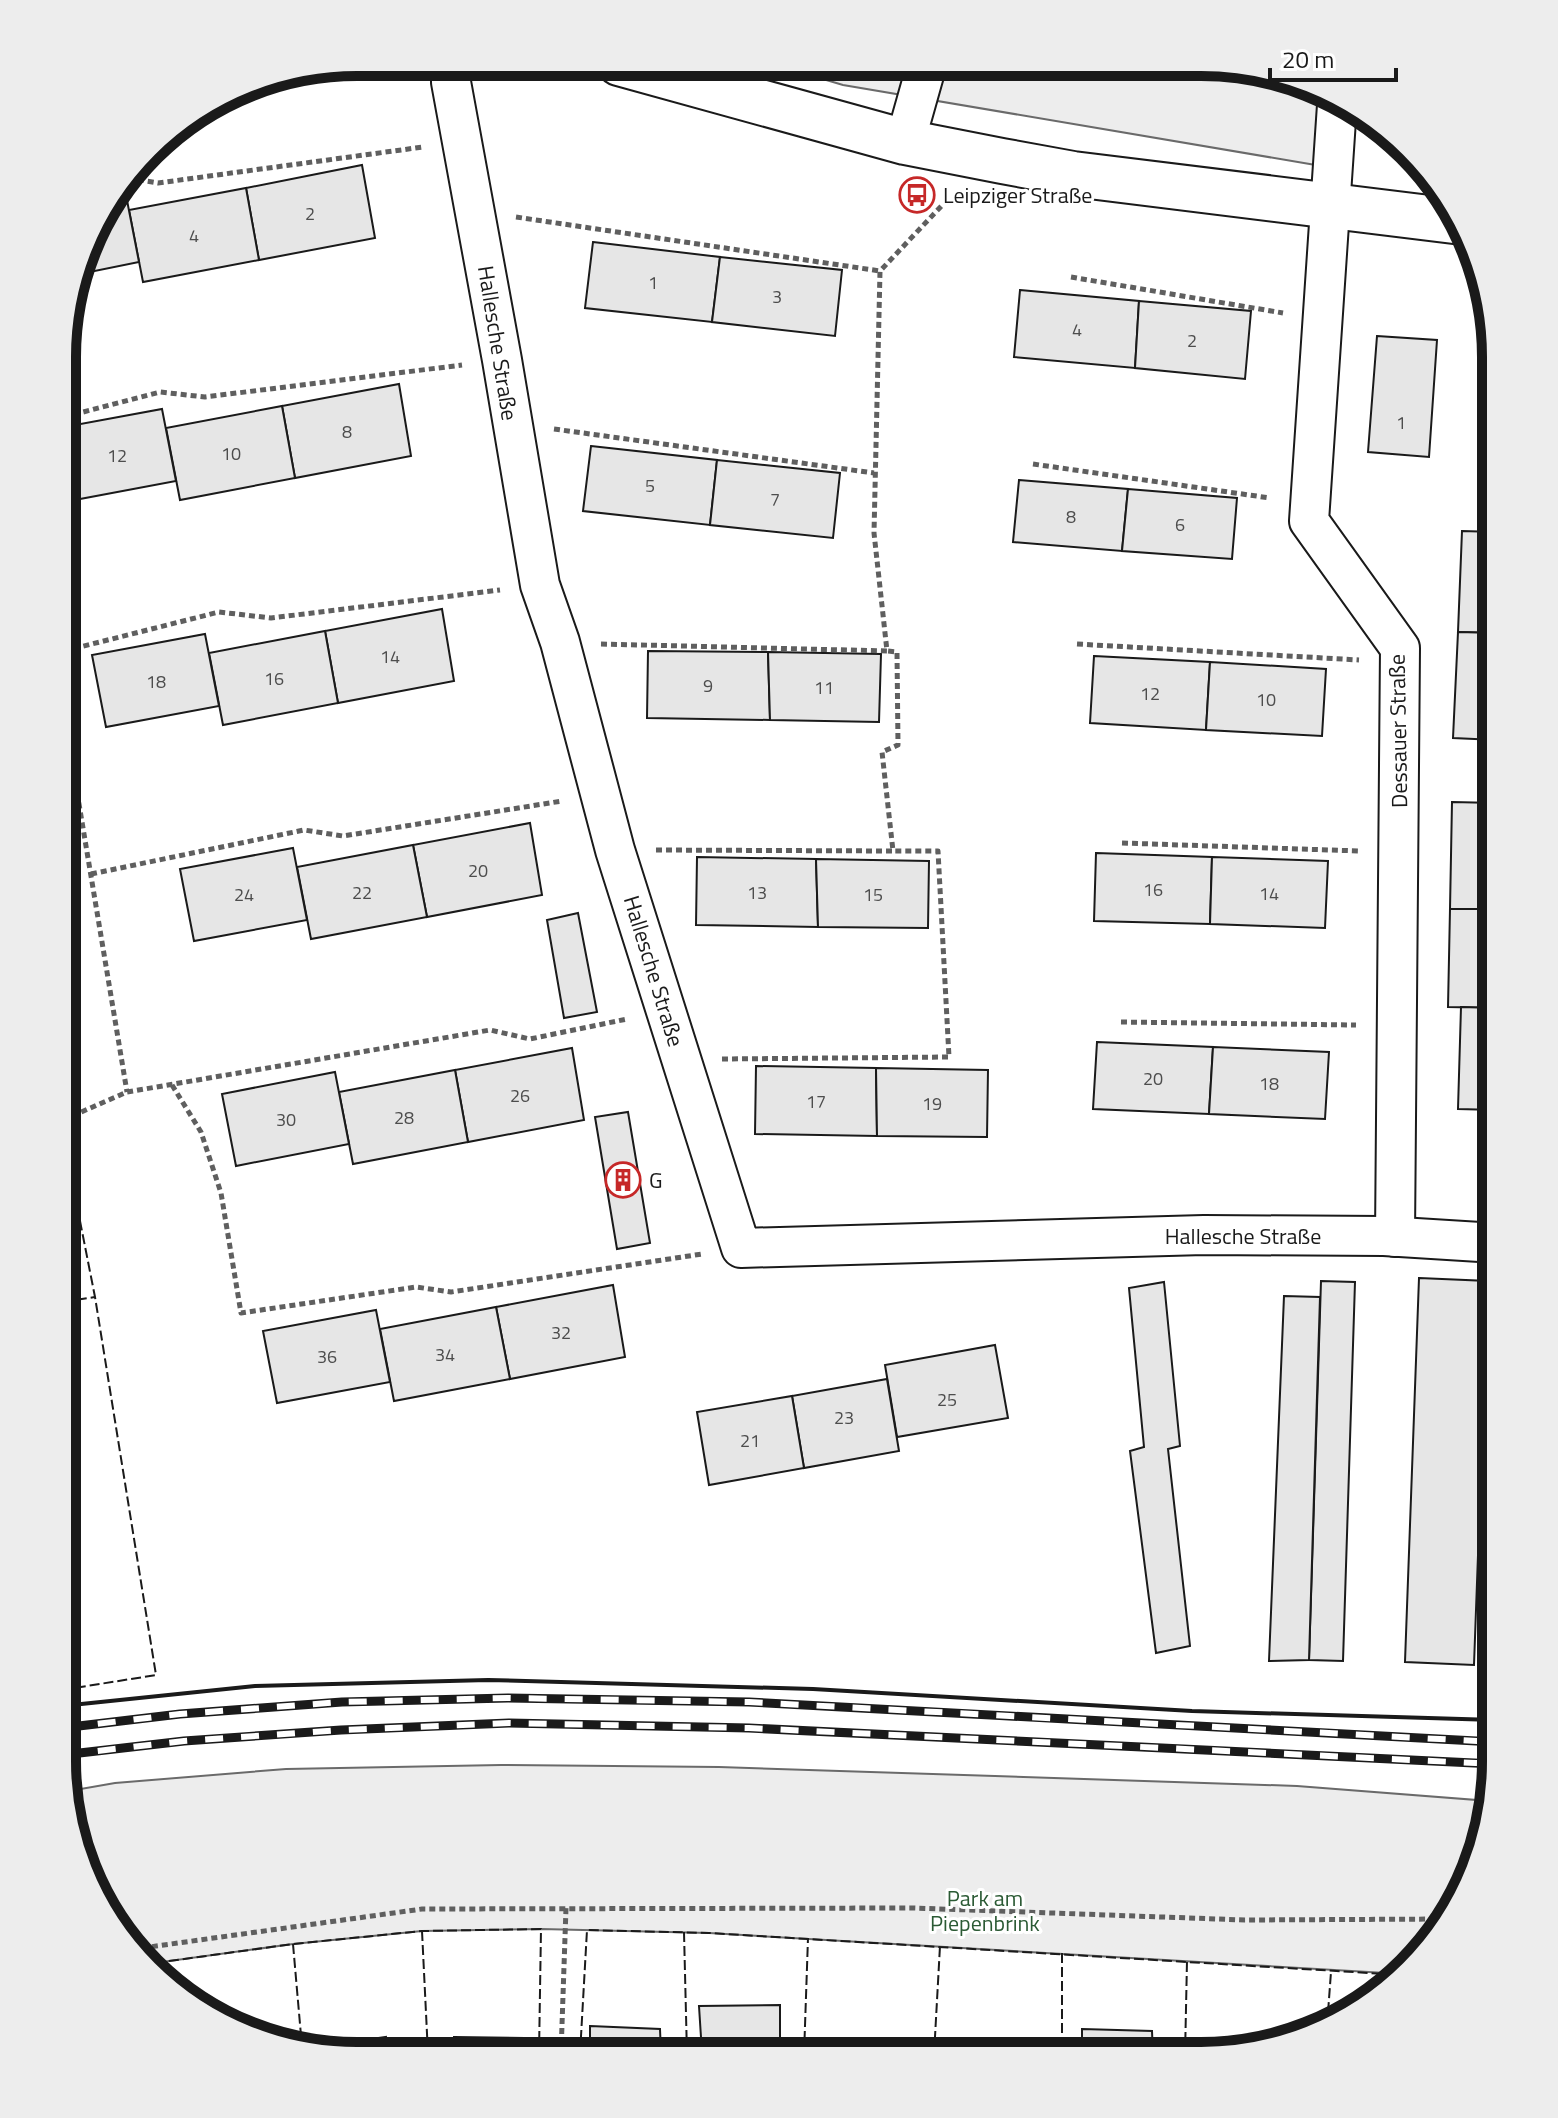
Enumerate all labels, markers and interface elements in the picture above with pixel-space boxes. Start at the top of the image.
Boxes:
scale bar [1270,32,1396,82]
text: 20 m [1282,41,1334,77]
bus stop icon: Leipziger Straße [898,176,936,214]
place label: Leipziger Straße [943,178,1092,212]
house number: 2 [305,200,315,227]
house number: 4 [189,222,199,249]
street label: Hallesche Straße [469,263,527,423]
house number: 1 [648,269,658,296]
house number: 3 [772,283,782,310]
house number: 4 [1072,316,1082,343]
house number: 2 [1187,327,1197,354]
house number: 1 [1396,409,1406,436]
house number: 8 [342,418,352,445]
house number: 10 [221,440,241,467]
house number: 12 [107,442,127,469]
house number: 5 [645,472,655,499]
house number: 7 [770,486,780,513]
house number: 8 [1066,503,1076,530]
house number: 6 [1175,511,1185,538]
house number: 14 [380,643,400,670]
street label: Dessauer Straße [1380,654,1416,808]
house number: 16 [264,665,284,692]
house number: 18 [146,668,166,695]
house number: 9 [703,672,713,699]
house number: 11 [814,674,834,701]
house number: 12 [1140,680,1160,707]
house number: 10 [1256,686,1276,713]
house number: 20 [468,857,488,884]
house number: 16 [1143,876,1163,903]
house number: 22 [352,879,372,906]
house number: 13 [747,879,767,906]
house number: 14 [1259,880,1279,907]
house number: 24 [234,881,254,908]
house number: 15 [863,881,883,908]
street label: Hallesche Straße [615,891,693,1051]
house number: 20 [1143,1065,1163,1092]
house number: 18 [1259,1070,1279,1097]
house number: 26 [510,1082,530,1109]
house number: 17 [806,1088,826,1115]
house number: 19 [922,1090,942,1117]
house number: 28 [394,1104,414,1131]
house number: 30 [276,1106,296,1133]
building icon: G [604,1161,642,1199]
place label: G [649,1163,663,1197]
street label: Hallesche Straße [1165,1219,1321,1253]
house number: 32 [551,1319,571,1346]
house number: 34 [435,1341,455,1368]
house number: 36 [317,1343,337,1370]
house number: 25 [937,1386,957,1413]
house number: 23 [834,1404,854,1431]
house number: 21 [740,1427,760,1454]
park label: Park am Piepenbrink [930,1881,1040,1940]

